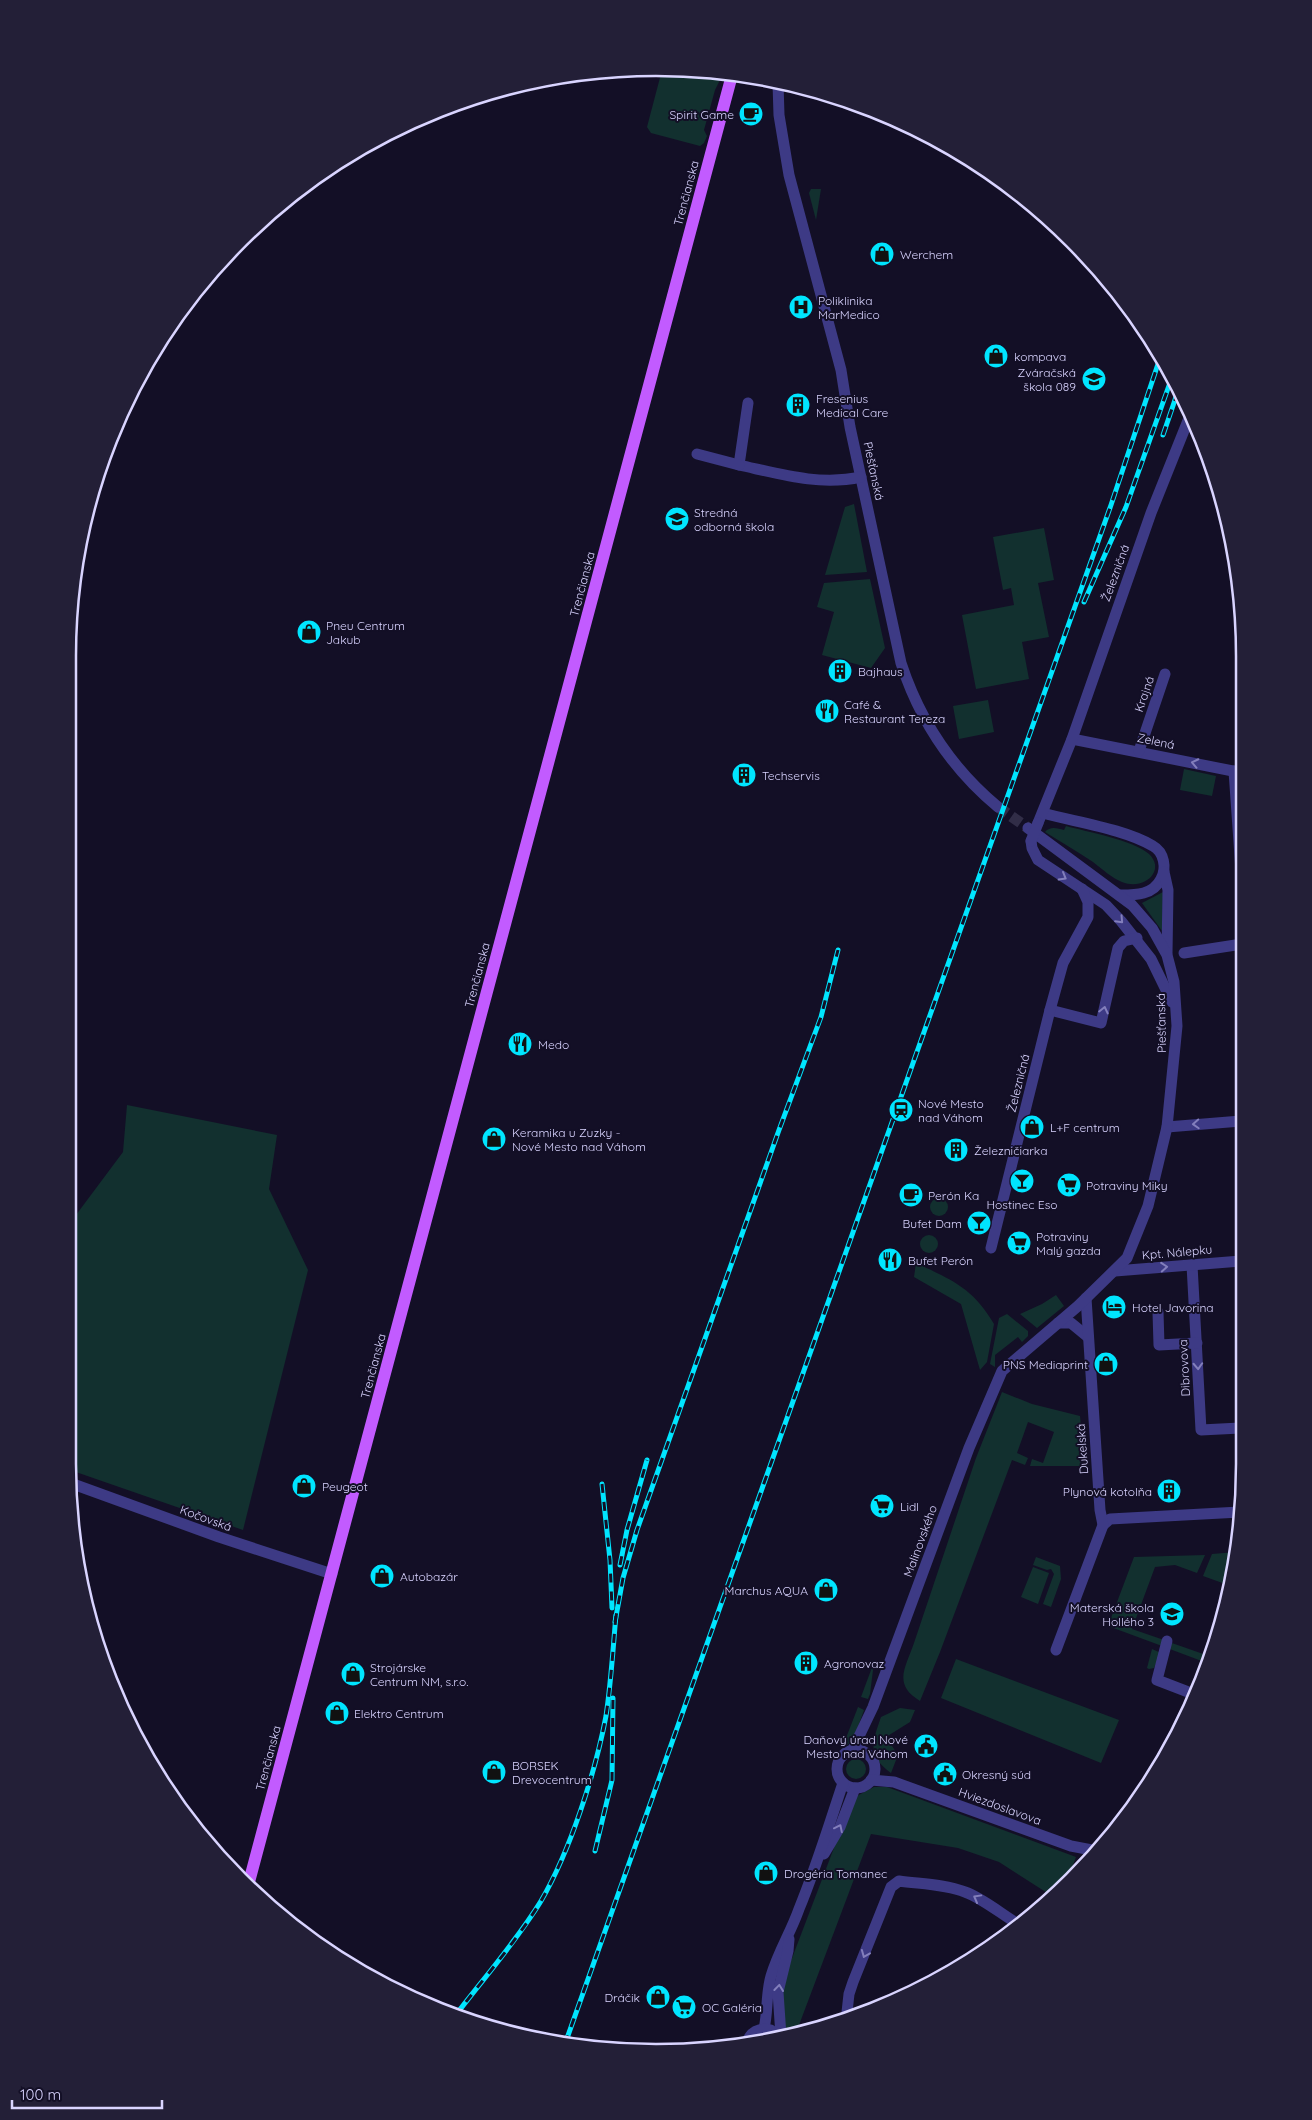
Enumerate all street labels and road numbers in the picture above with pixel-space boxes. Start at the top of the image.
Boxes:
street label: Trenčianska [670,159,702,227]
street label: Piešťanská [860,440,888,502]
street label: Železničná [1098,542,1132,604]
street label: Trenčianska [566,550,598,618]
street label: Krajná [1131,674,1157,714]
street label: Zelená [1136,730,1176,752]
street label: Trenčianska [461,941,493,1009]
street label: Piešťanská [1153,993,1169,1053]
street label: Železničná [1004,1052,1032,1114]
street label: Kpt. Nálepku [1141,1241,1213,1263]
street label: Trenčianska [357,1332,389,1400]
street label: Dibrovova [1175,1339,1193,1397]
street label: Dukelská [1073,1423,1091,1475]
street label: Kočovská [178,1502,234,1534]
street label: Malinovského [900,1503,940,1579]
street label: Trenčianska [252,1724,284,1792]
street label: Hviezdoslavova [957,1784,1043,1828]

